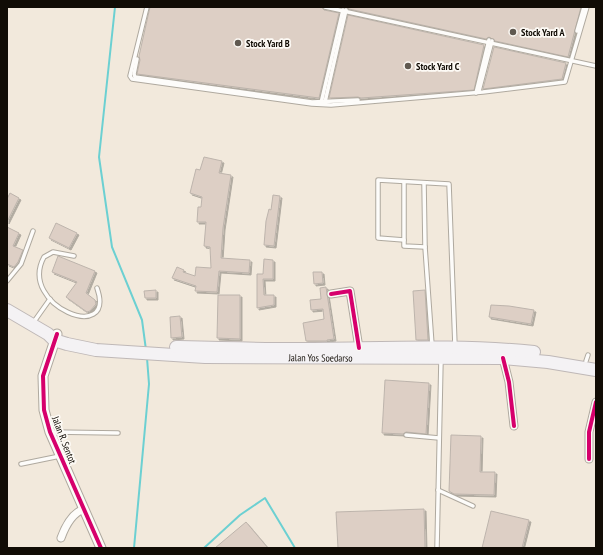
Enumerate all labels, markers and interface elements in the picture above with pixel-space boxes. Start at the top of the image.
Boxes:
place label: Stock Yard A [521,26,566,39]
marker: Stock Yard A [508,27,518,37]
place label: Stock Yard B [246,37,290,50]
marker: Stock Yard B [233,38,243,48]
place label: Stock Yard C [416,60,460,73]
marker: Stock Yard C [403,61,413,71]
street label: Jalan Yos Soedarso [287,351,353,364]
street label: Jalan R. Sentot [49,413,79,466]

